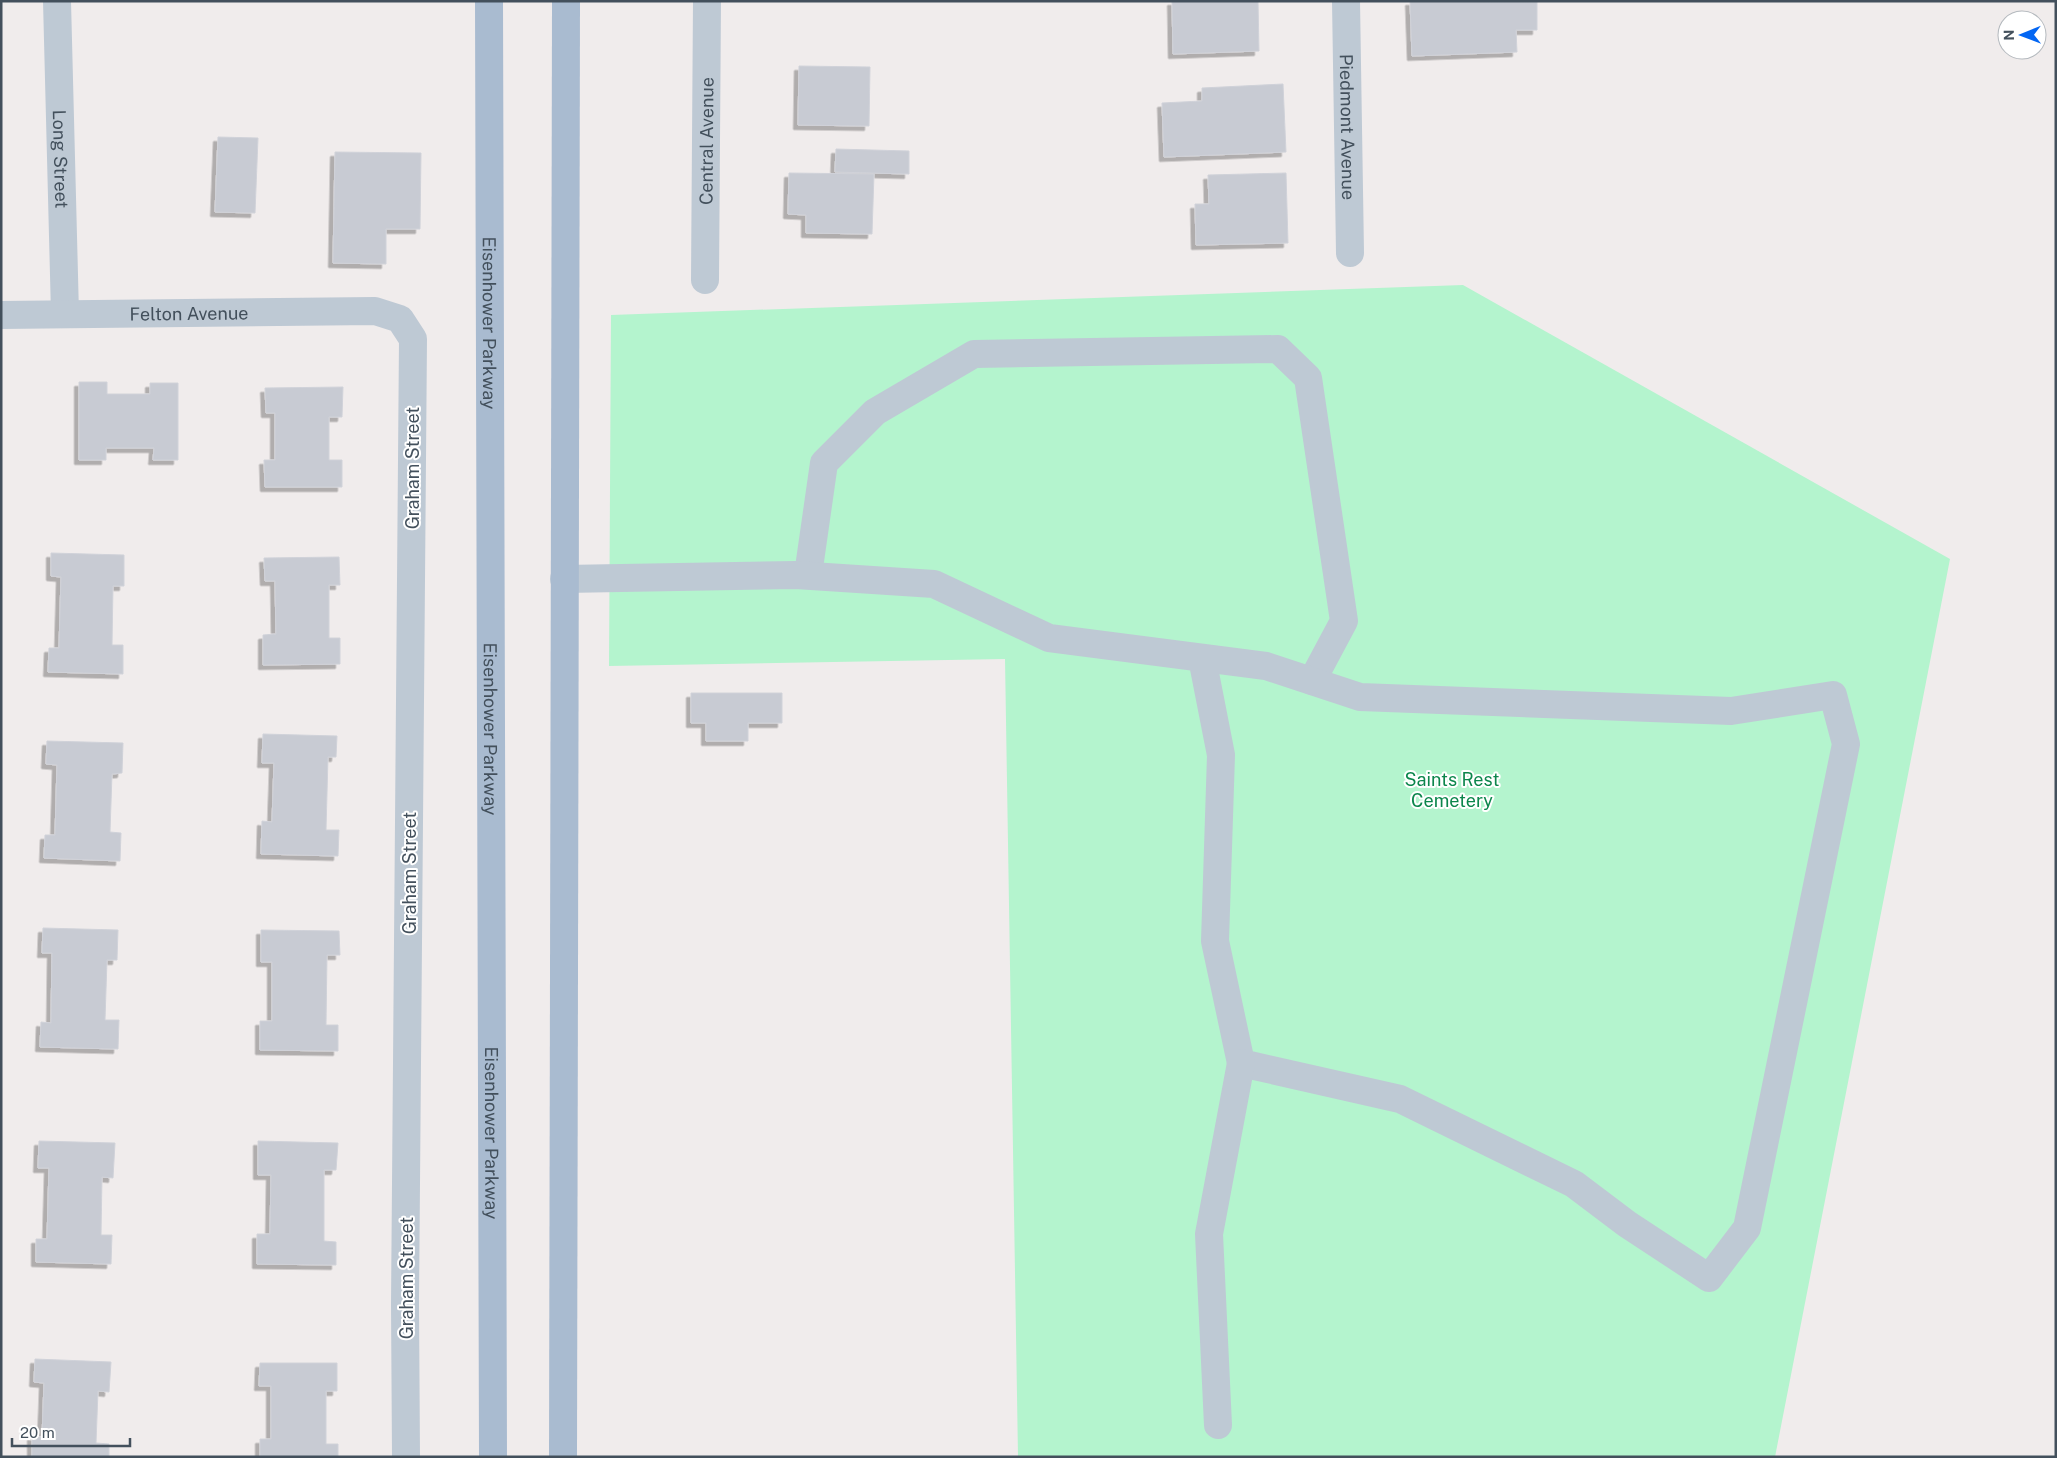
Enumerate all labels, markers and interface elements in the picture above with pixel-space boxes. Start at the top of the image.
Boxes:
north arrow [1997,10,2047,60]
text: N [2001,30,2017,41]
street label: Piedmont Avenue [1336,54,1360,200]
street label: Central Avenue [695,77,717,205]
street label: Long Street [49,109,73,209]
street label: Eisenhower Parkway [479,237,501,410]
street label: Felton Avenue [129,302,249,324]
street label: Graham Street [402,407,423,529]
street label: Eisenhower Parkway [480,643,502,816]
park label: Saints Rest Cemetery [1405,769,1499,811]
street label: Graham Street [399,812,420,934]
street label: Eisenhower Parkway [481,1047,503,1220]
street label: Graham Street [396,1217,417,1339]
scale bar [12,1416,130,1448]
text: 20 m [20,1424,55,1441]

